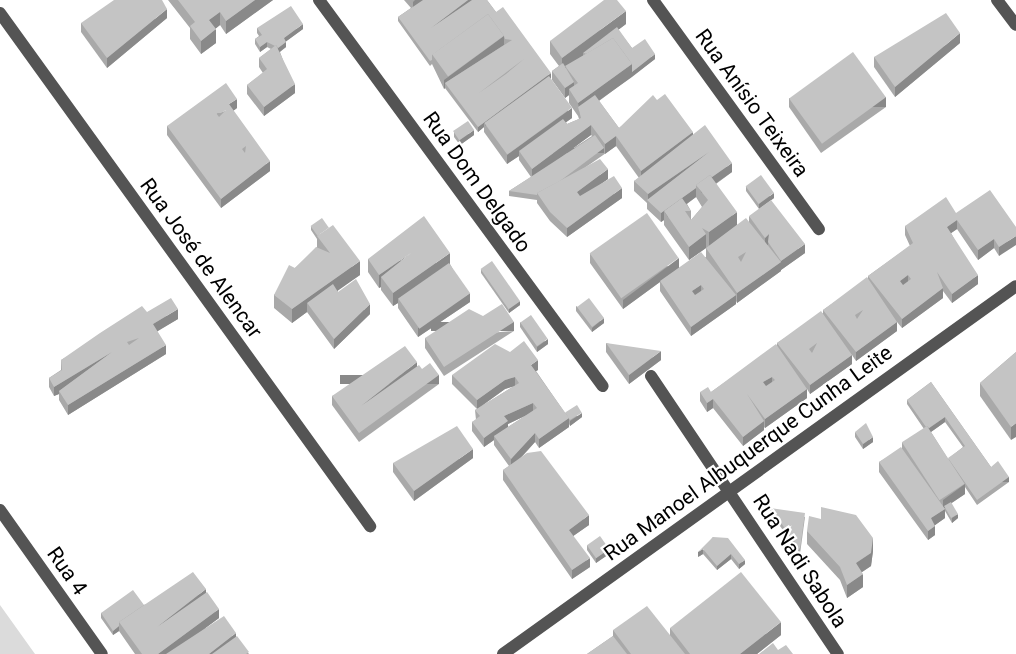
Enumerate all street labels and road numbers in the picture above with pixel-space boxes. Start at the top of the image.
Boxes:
street label: Rua Anísio Teixeira [690,24,814,182]
street label: Rua Dom Delgado [418,107,536,257]
street label: Rua José de Alencar [135,173,267,343]
street label: Rua Manoel Albuquerque Cunha Leite [599,340,897,566]
street label: Rua Nadi Sabola [748,490,852,632]
street label: Rua 4 [41,542,93,600]

